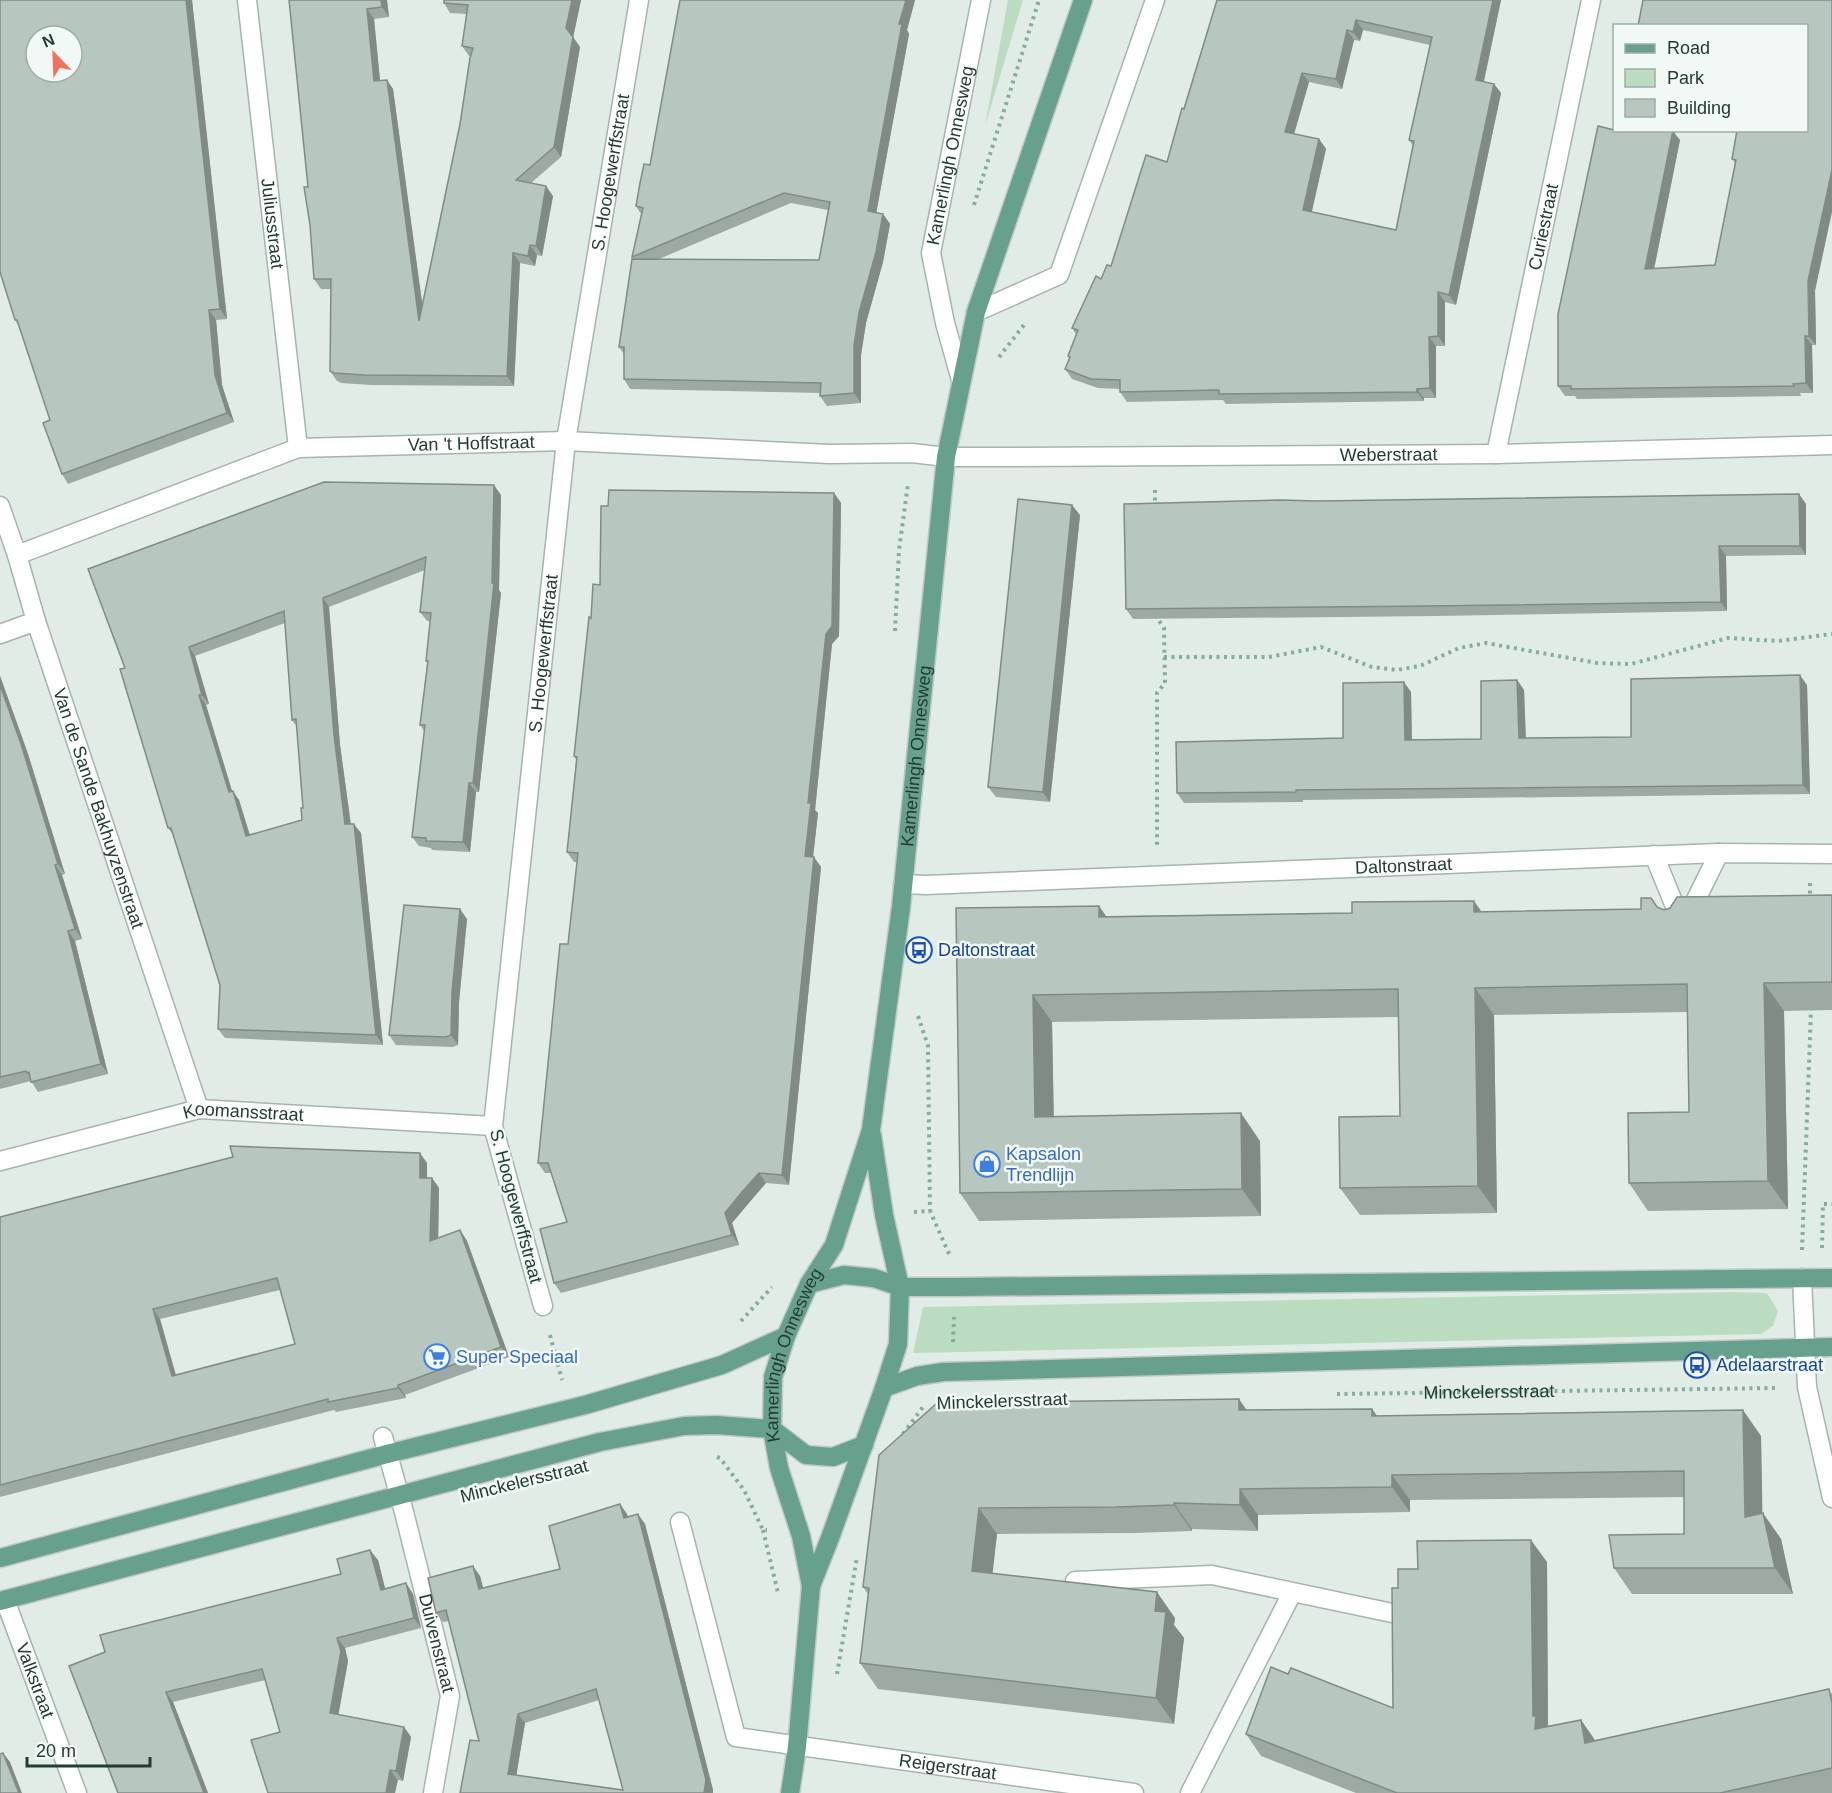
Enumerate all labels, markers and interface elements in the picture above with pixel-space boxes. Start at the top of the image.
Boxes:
north arrow [24,24,84,84]
legend [1613,24,1808,132]
text: N [40,31,57,51]
text: Road [1667,38,1710,58]
street label: Kamerlingh Onnesweg [923,64,978,247]
text: Park [1667,68,1705,88]
street label: S. Hoogewerffstraat [588,92,633,252]
text: Building [1667,98,1731,118]
street label: Juliusstraat [257,177,288,270]
street label: Curiestraat [1525,182,1562,272]
street label: Van 't Hoffstraat [408,432,535,455]
street label: Weberstraat [1340,444,1438,465]
street label: S. Hoogewerffstraat [525,573,562,734]
street label: Kamerlingh Onnesweg [897,664,935,848]
street label: Van de Sande Bakhuyzenstraat [49,686,148,931]
street label: Daltonstraat [1355,854,1453,878]
bus stop icon: Daltonstraat [904,935,934,965]
place label: Daltonstraat [938,940,1035,960]
street label: Koomansstraat [181,1099,304,1125]
street label: S. Hoogewerffstraat [486,1127,546,1285]
place label: Kapsalon Trendlijn [1006,1144,1081,1185]
shop icon: Kapsalon Trendlijn [972,1149,1002,1179]
street label: Kamerlingh Onnesweg [762,1264,827,1444]
supermarket icon: Super Speciaal [422,1342,452,1372]
place label: Super Speciaal [456,1347,578,1367]
bus stop icon: Adelaarstraat [1682,1350,1712,1380]
place label: Adelaarstraat [1716,1355,1823,1375]
street label: Minckelersstraat [1423,1381,1555,1403]
street label: Minckelersstraat [936,1389,1068,1413]
street label: Minckelersstraat [458,1455,590,1507]
street label: Duivenstraat [415,1592,459,1695]
street label: Valkstraat [12,1640,58,1721]
scale bar [27,1730,150,1768]
text: 20 m [36,1741,76,1761]
street label: Reigerstraat [898,1750,998,1784]

